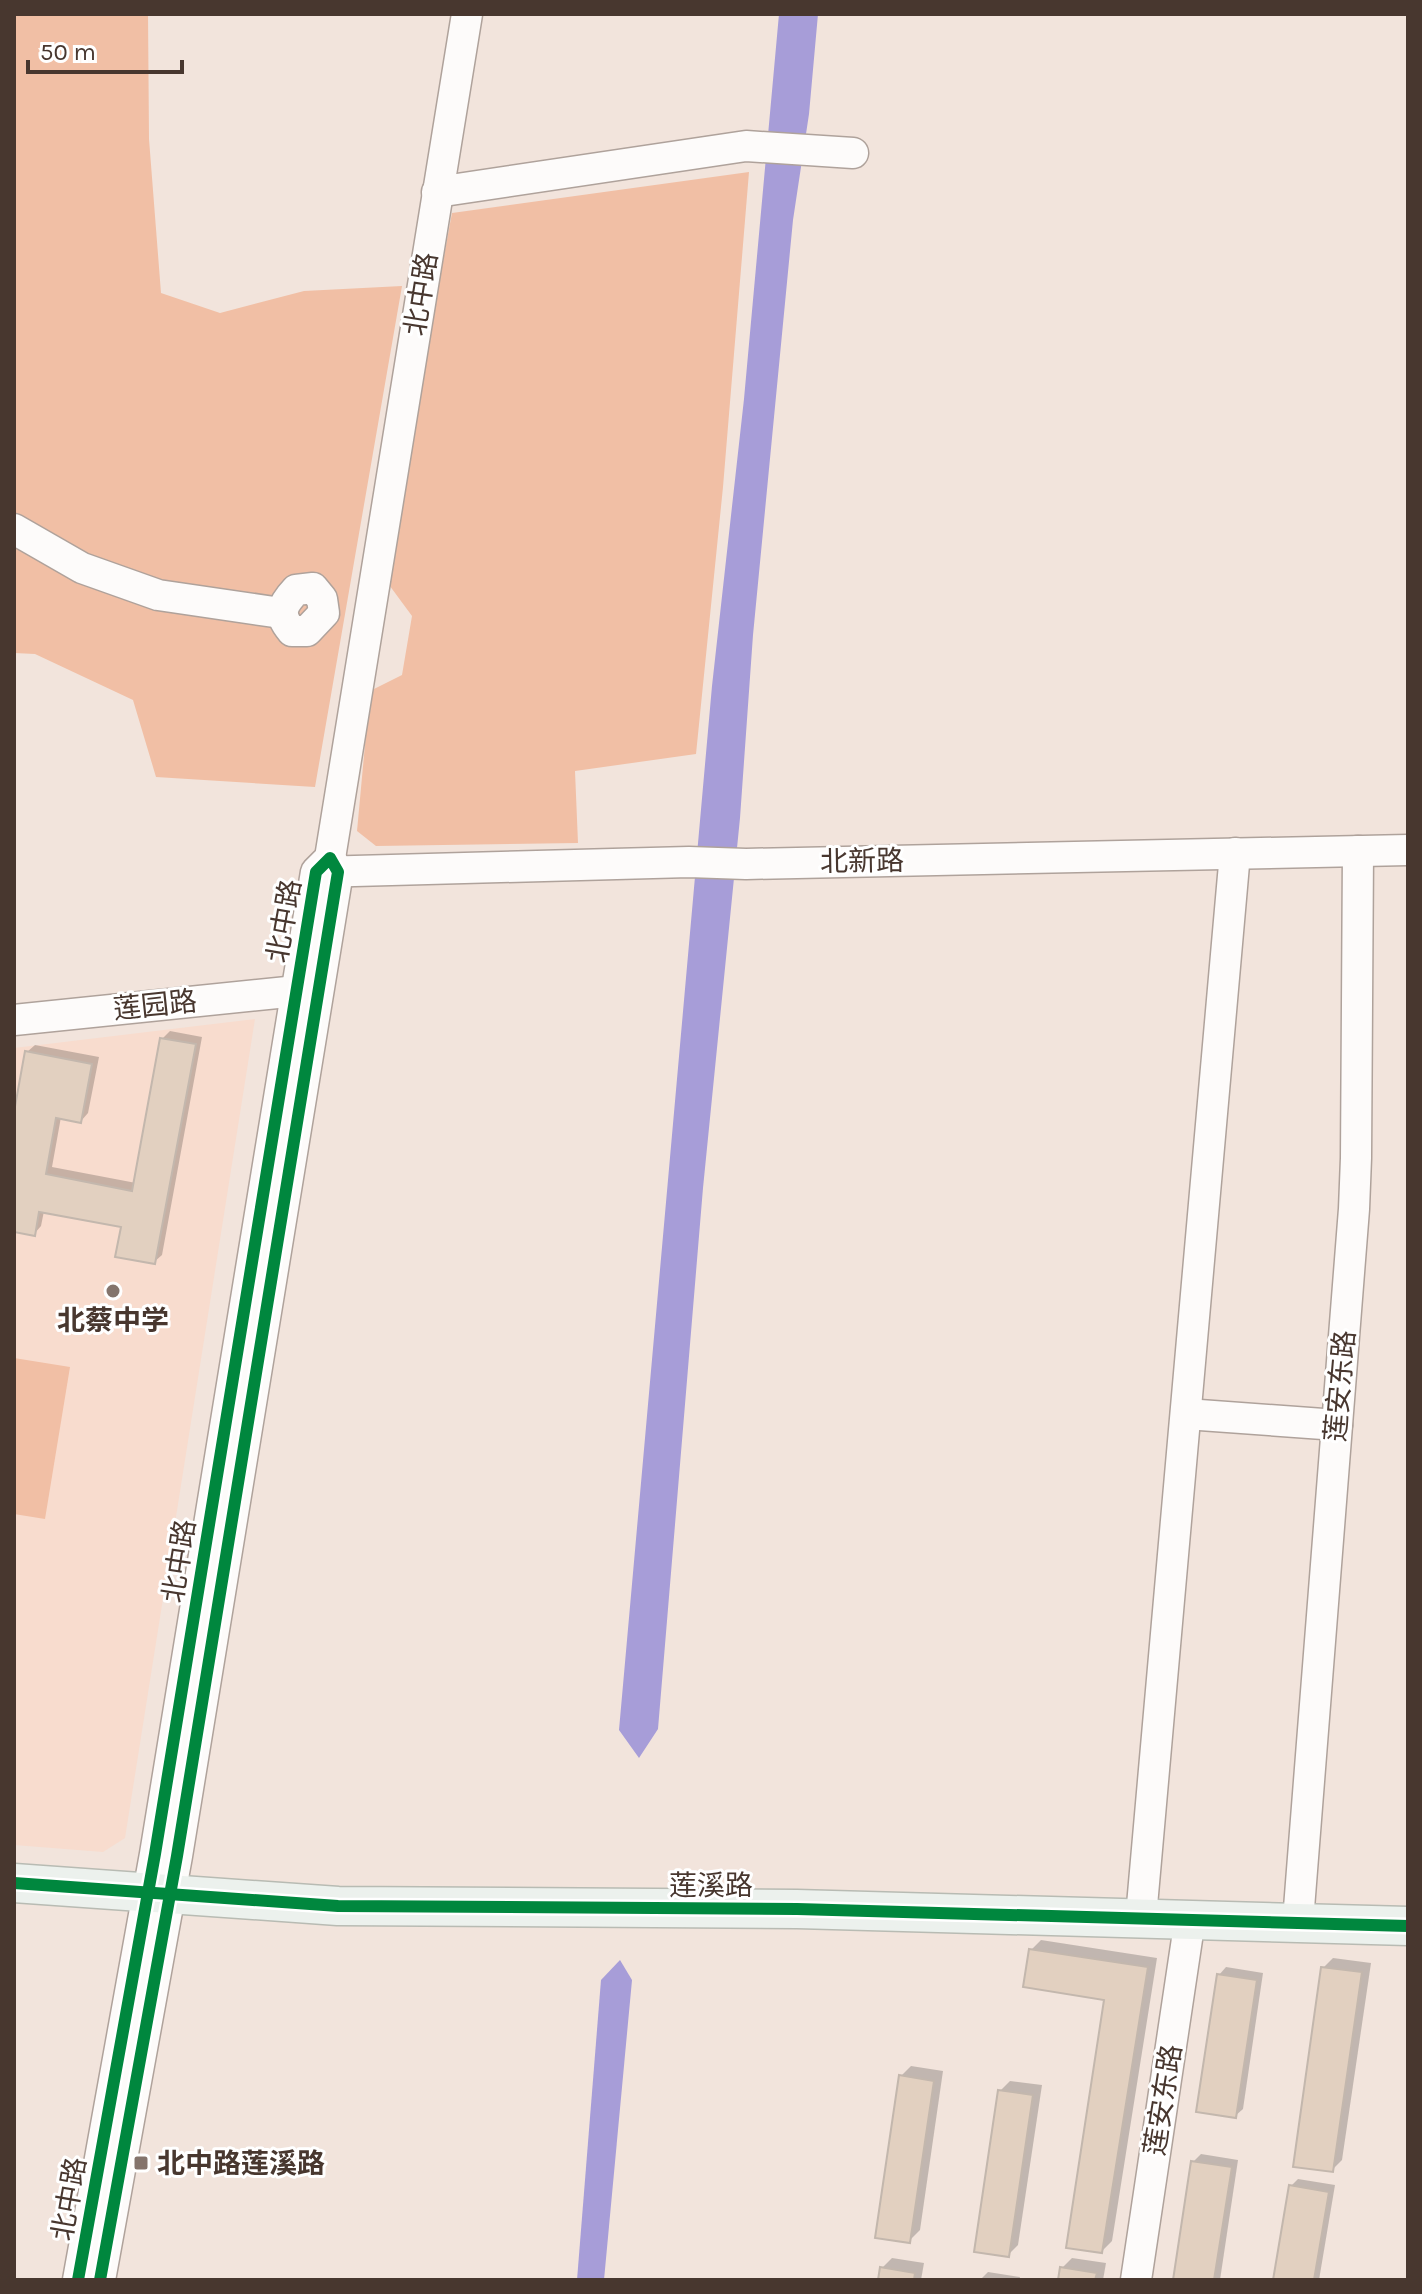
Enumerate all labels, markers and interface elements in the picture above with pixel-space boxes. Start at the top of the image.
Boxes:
scale bar [28,24,182,74]
text: 50 m [40,38,96,66]
street label: 北中路 [398,250,444,338]
street label: 北新路 [820,844,904,878]
street label: 北中路 [260,877,308,965]
street label: 莲园路 [111,984,199,1026]
marker: 北蔡中学 [104,1282,122,1300]
place label: 北蔡中学 [57,1304,169,1337]
street label: 莲安东路 [1319,1329,1361,1443]
street label: 北中路 [156,1517,202,1605]
street label: 莲溪路 [669,1869,753,1902]
street label: 莲安东路 [1138,2042,1188,2158]
place label: 北中路莲溪路 [157,2147,325,2180]
marker: 北中路莲溪路 [132,2154,150,2172]
street label: 北中路 [45,2155,93,2243]

